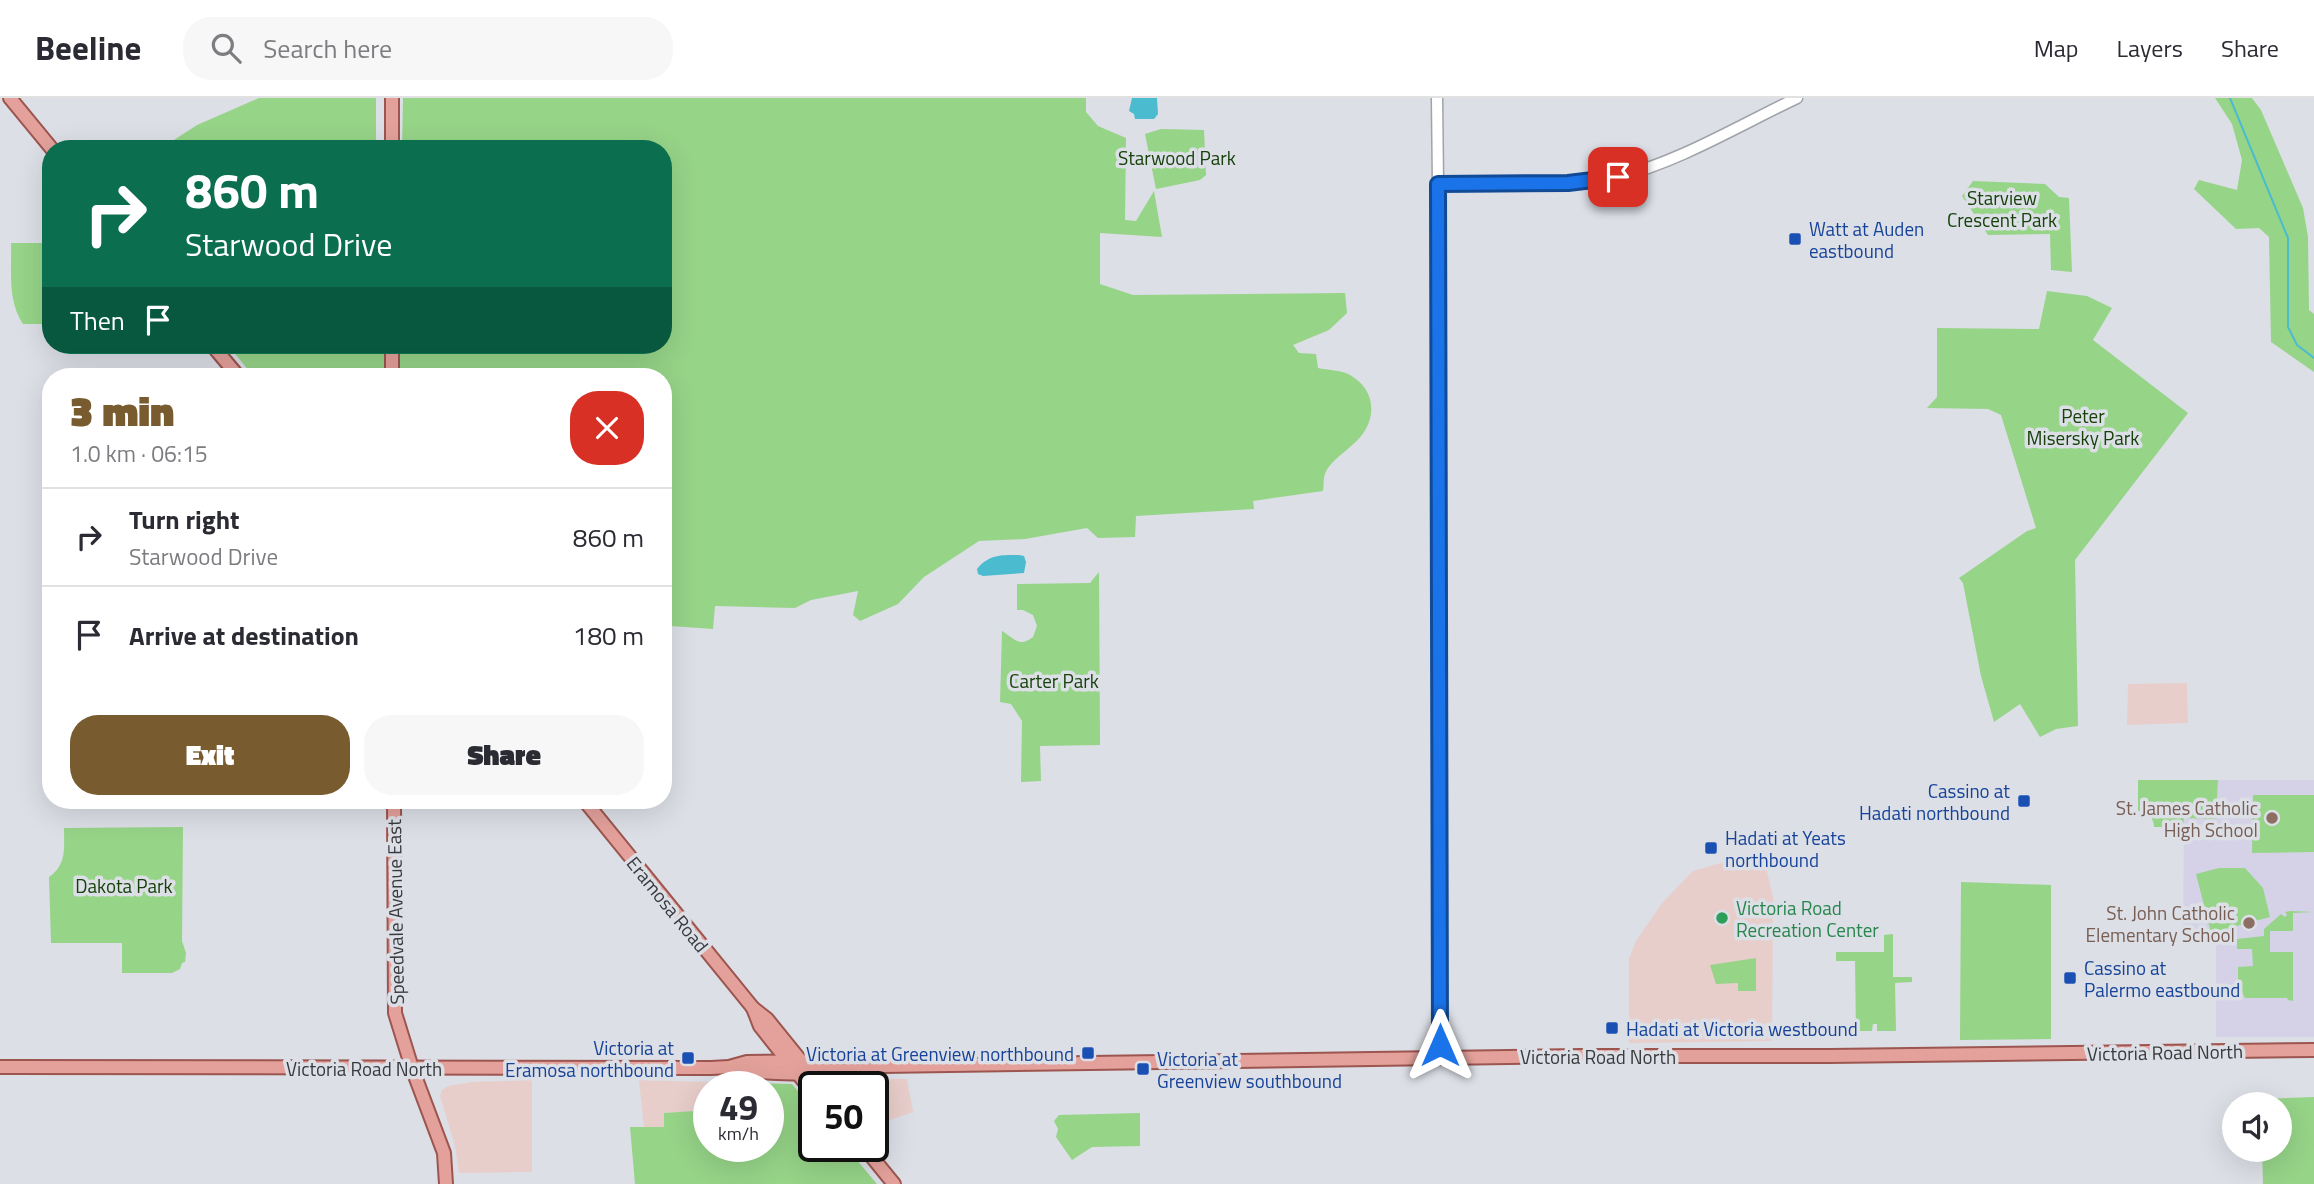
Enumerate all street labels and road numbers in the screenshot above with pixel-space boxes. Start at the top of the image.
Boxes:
street label: Speedvale Avenue East [379,819,411,1005]
street label: Eramosa Road [620,850,716,958]
street label: Victoria Road North [2087,1036,2243,1068]
street label: Victoria Road North [1520,1042,1676,1071]
street label: Victoria Road North [286,1054,442,1083]

